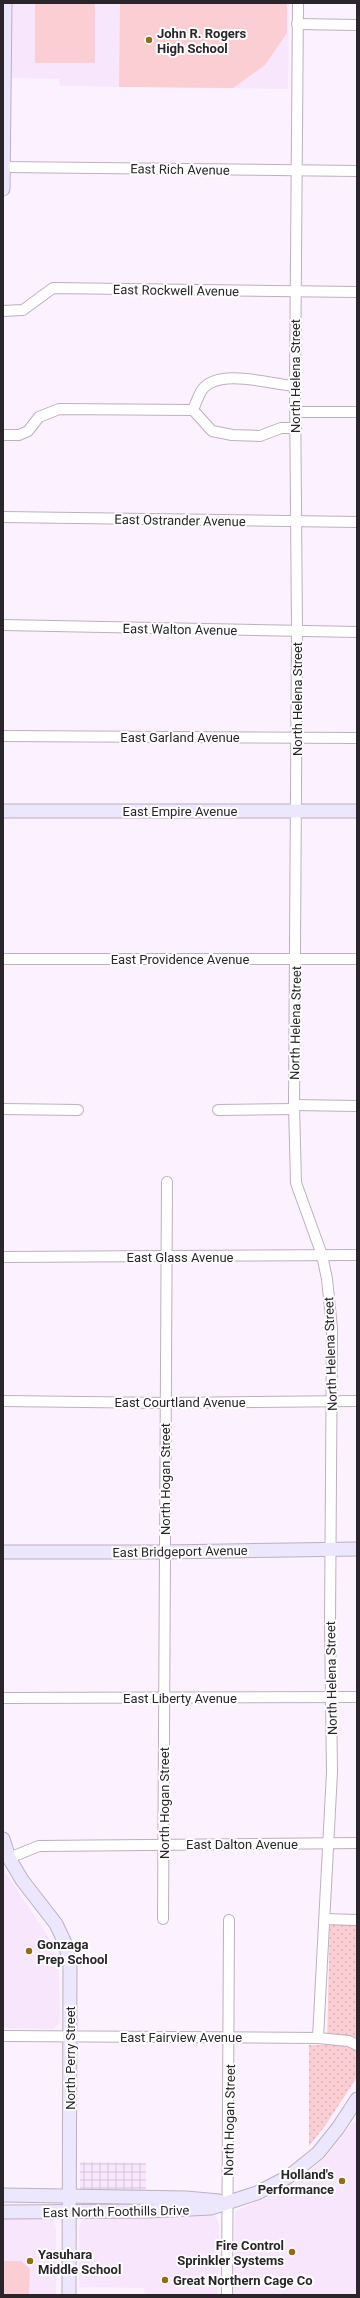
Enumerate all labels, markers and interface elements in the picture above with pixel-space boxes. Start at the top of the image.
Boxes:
place label: John R. Rogers High School [157,26,247,56]
marker: John R. Rogers High School [144,35,154,45]
street label: East Rich Avenue [130,161,230,178]
street label: East Rockwell Avenue [113,282,239,299]
street label: North Helena Street [288,319,303,433]
street label: East Ostrander Avenue [114,512,246,529]
street label: East Walton Avenue [123,621,238,638]
street label: North Helena Street [290,642,305,756]
street label: East Garland Avenue [120,730,240,745]
street label: East Empire Avenue [123,804,238,819]
street label: East Providence Avenue [111,952,249,967]
street label: North Helena Street [287,966,304,1080]
street label: East Glass Avenue [127,1250,234,1265]
street label: North Helena Street [321,1297,340,1411]
street label: East Courtland Avenue [114,1395,246,1410]
street label: North Hogan Street [158,1423,173,1535]
street label: East Bridgeport Avenue [112,1543,248,1560]
street label: North Helena Street [323,1621,340,1735]
street label: East Liberty Avenue [123,1691,237,1706]
street label: North Hogan Street [157,1747,172,1859]
street label: East Dalton Avenue [186,1837,298,1852]
place label: Gonzaga Prep School [37,1937,108,1967]
marker: Gonzaga Prep School [24,1946,34,1956]
street label: North Perry Street [63,2006,78,2110]
street label: East Fairview Avenue [120,2030,242,2045]
street label: North Hogan Street [221,2064,238,2176]
place label: Holland's Performance [258,2167,334,2197]
marker: Holland's Performance [337,2176,347,2186]
street label: East North Foothills Drive [43,2203,190,2220]
place label: Fire Control Sprinkler Systems [177,2238,284,2268]
place label: Yasuhara Middle School [38,2247,121,2277]
marker: Fire Control Sprinkler Systems [287,2247,297,2257]
marker: Yasuhara Middle School [25,2256,35,2266]
place label: Great Northern Cage Co [173,2273,313,2288]
marker: Great Northern Cage Co [160,2275,170,2285]

